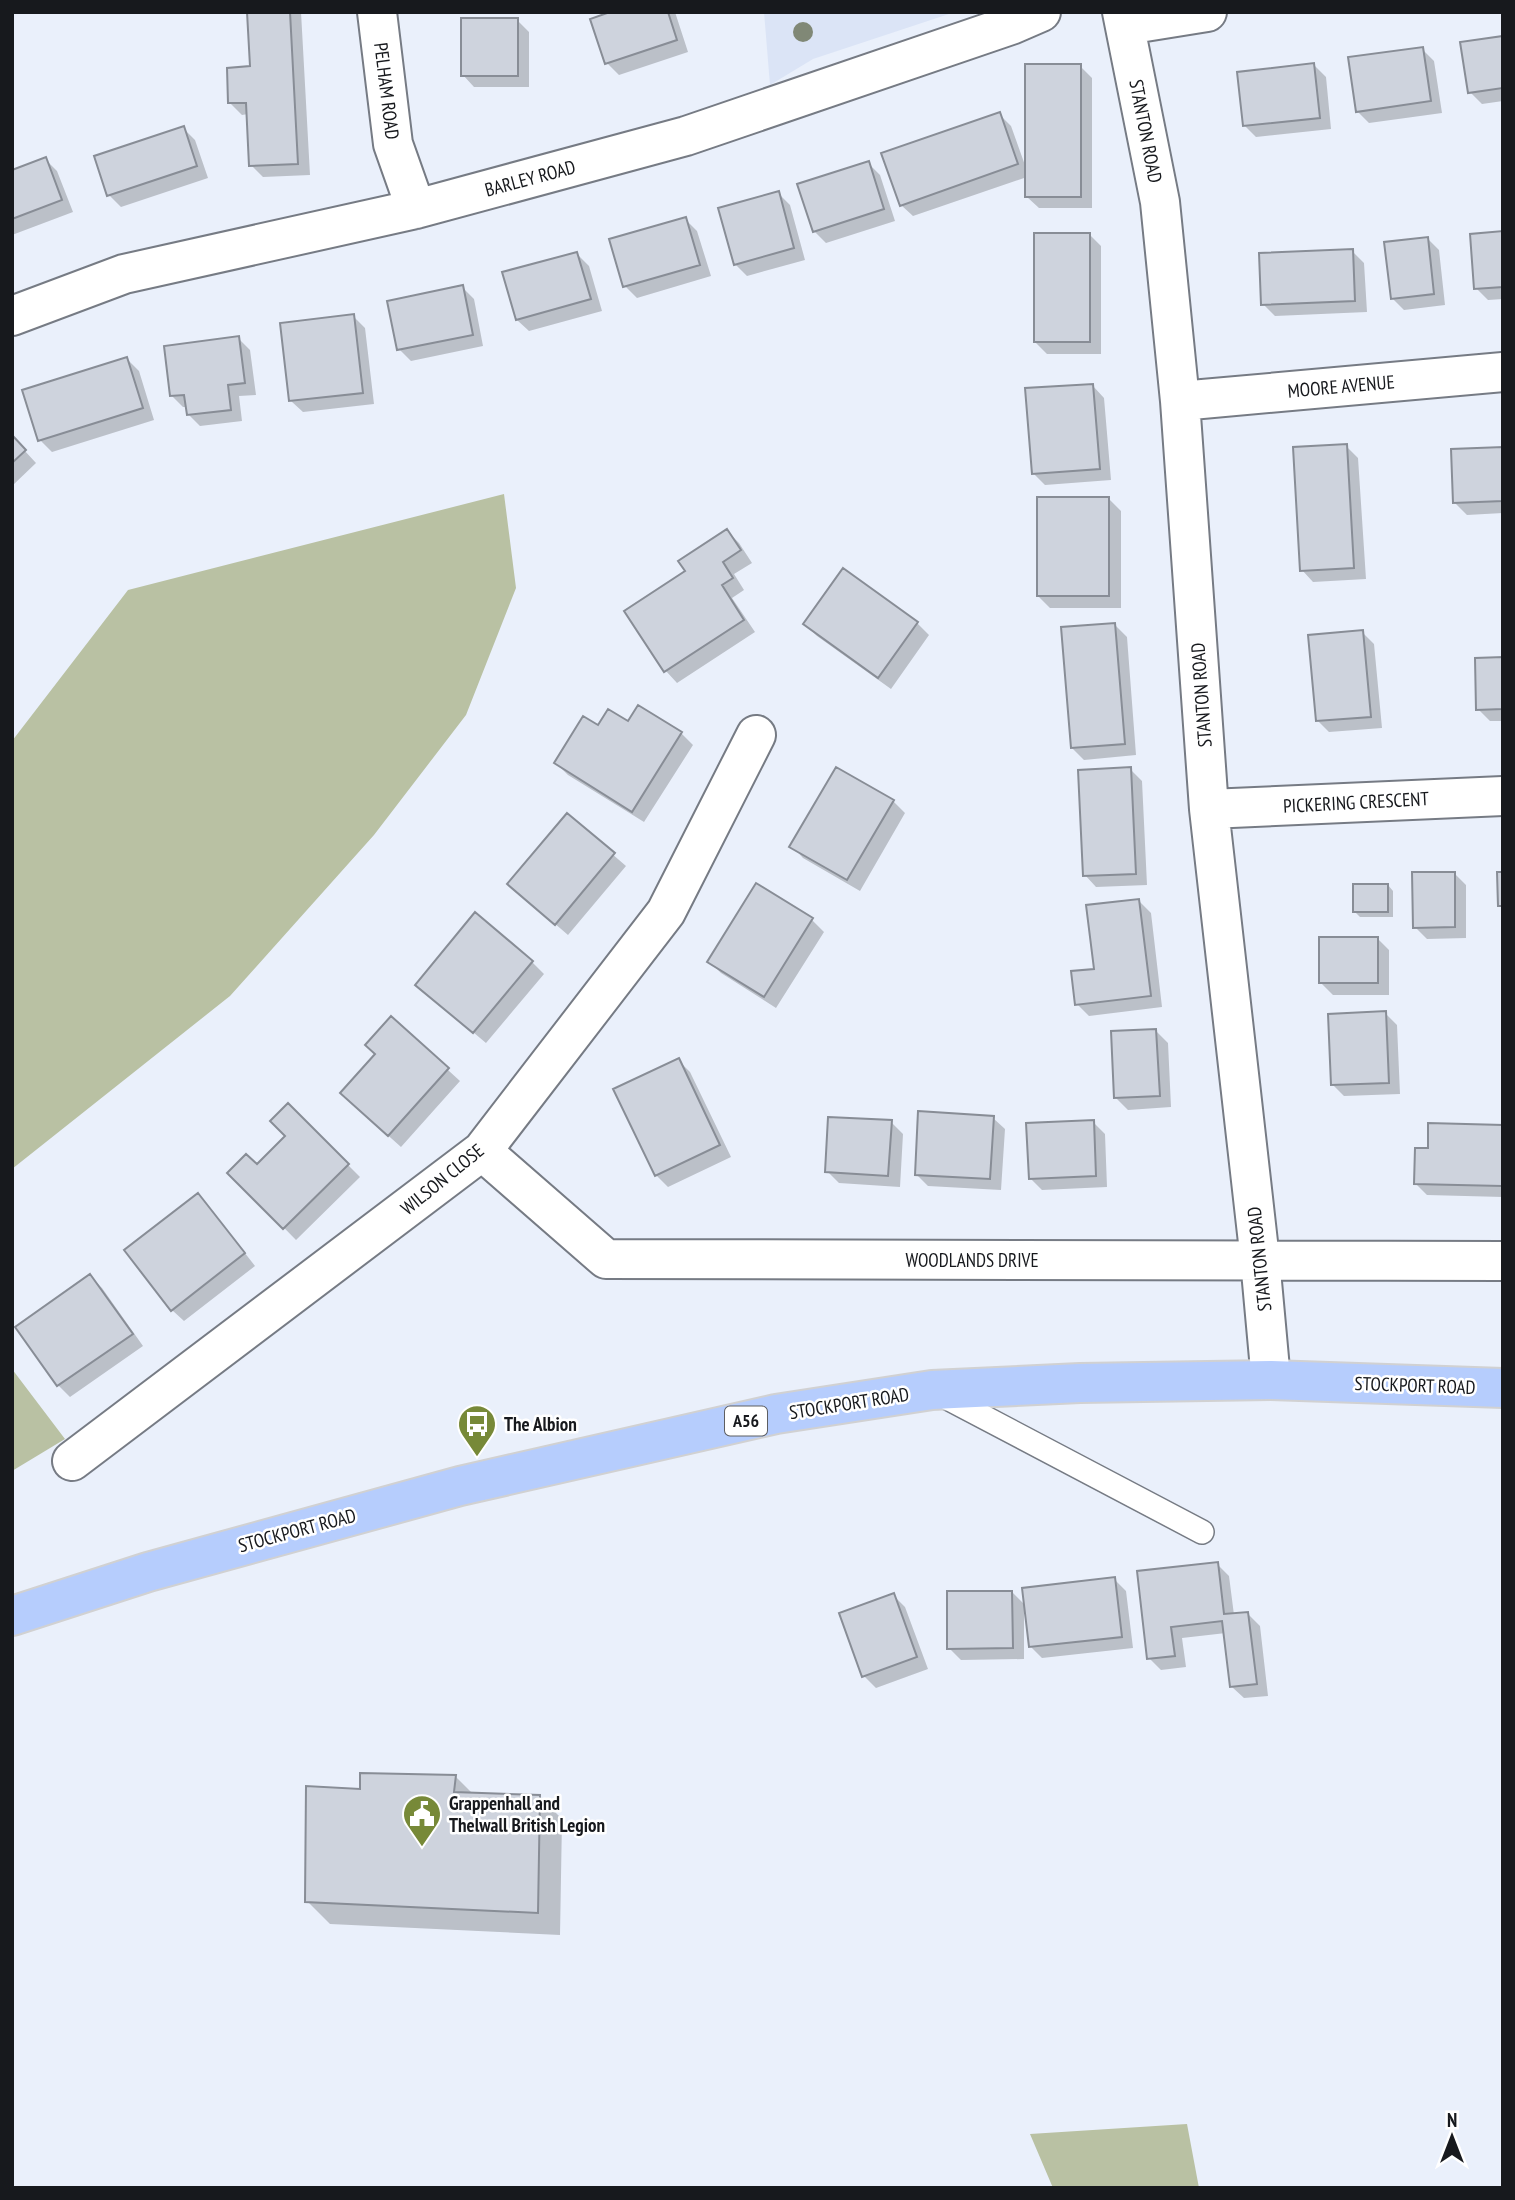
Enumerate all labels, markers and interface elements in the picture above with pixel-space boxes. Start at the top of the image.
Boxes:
street label: PELHAM ROAD [369,41,405,141]
street label: STANTON ROAD [1124,77,1168,185]
street label: BARLEY ROAD [482,154,578,202]
street label: MOORE AVENUE [1287,369,1395,403]
street label: STANTON ROAD [1185,642,1217,748]
street label: PICKERING CRESCENT [1282,786,1430,818]
street label: WILSON CLOSE [396,1138,488,1220]
street label: STANTON ROAD [1242,1206,1276,1312]
street label: WOODLANDS DRIVE [905,1248,1039,1272]
street label: STOCKPORT ROAD [1354,1371,1476,1399]
street label: STOCKPORT ROAD [787,1382,911,1424]
bus stop icon: The Albion [456,1403,498,1458]
road number: A56 [725,1406,767,1436]
place label: The Albion [504,1412,577,1436]
street label: STOCKPORT ROAD [236,1503,359,1557]
place label: Grappenhall and Thelwall British Legion [449,1791,605,1837]
public building icon: Grappenhall and Thelwall British Legion [401,1793,443,1848]
north arrow [1417,2102,1487,2172]
text: N [1447,2108,1457,2132]

